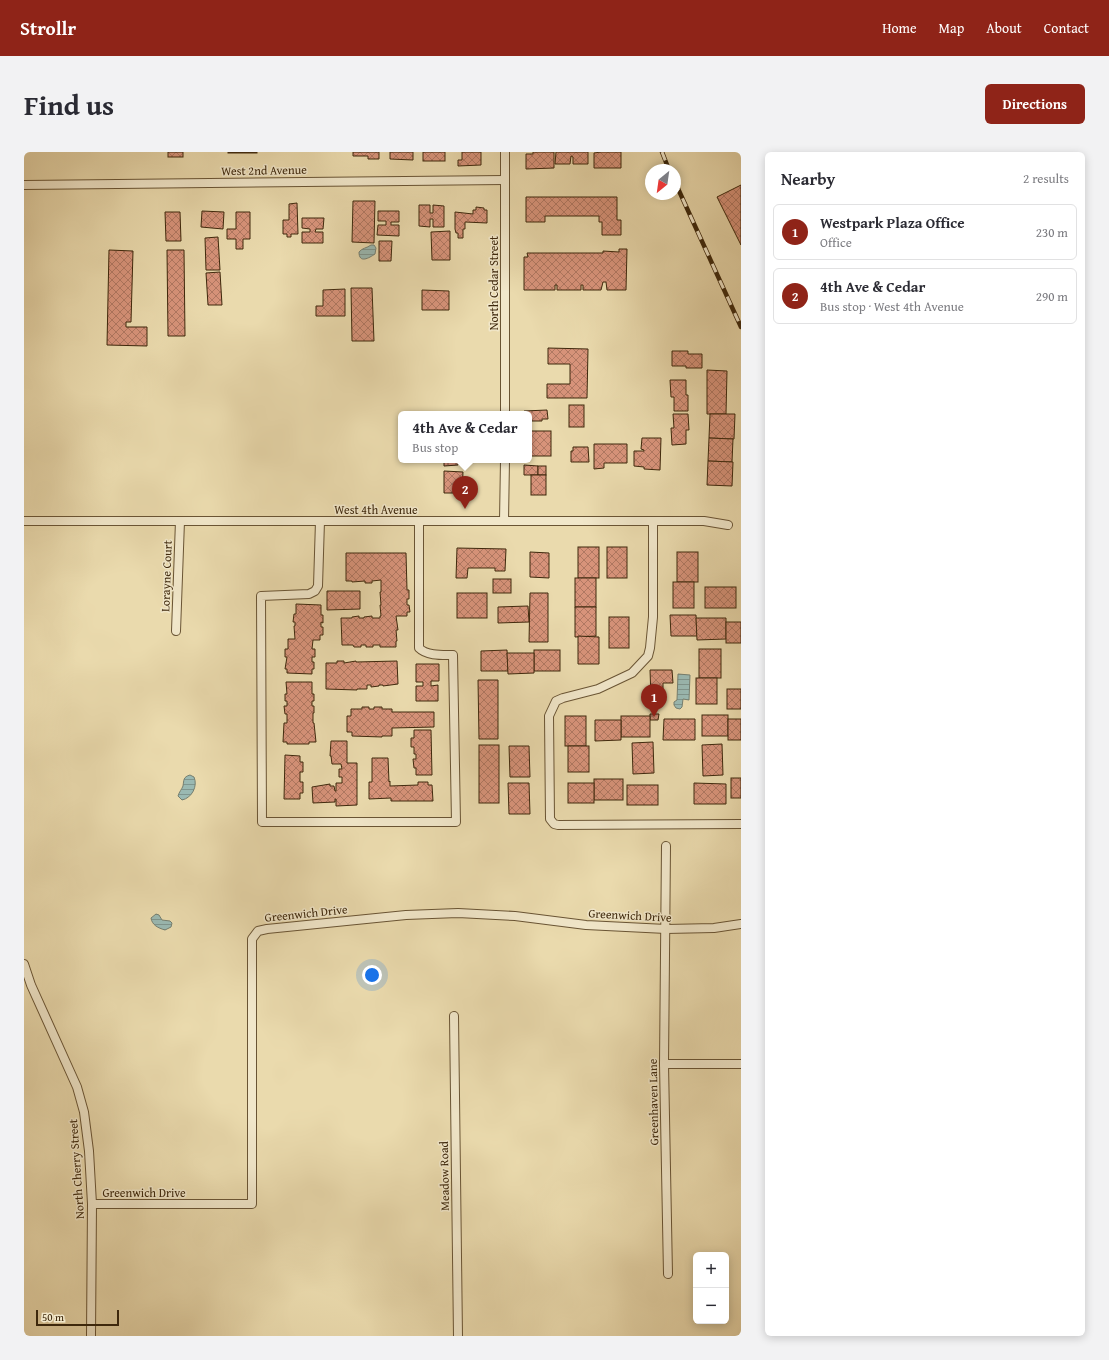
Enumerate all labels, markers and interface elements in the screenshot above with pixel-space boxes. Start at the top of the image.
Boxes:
text: Strollr [20,14,76,42]
text: Home [882,18,917,38]
text: Map [939,18,964,38]
text: About [986,18,1022,38]
text: Contact [1044,18,1089,38]
text: Find us [24,84,114,125]
button: Directions [985,84,1085,124]
street label: West 2nd Avenue [221,161,307,179]
north arrow [645,164,681,200]
text: Nearby [781,166,835,191]
text: 2 results [1023,169,1069,188]
text: Westpark Plaza Office [820,212,965,233]
text: 1 [792,223,798,242]
text: 230 m [1036,223,1068,242]
text: Office [820,233,852,252]
street label: North Cedar Street [485,235,502,330]
text: 4th Ave & Cedar [820,276,925,297]
text: 2 [792,287,798,306]
text: 290 m [1036,287,1068,306]
text: Bus stop · West 4th Avenue [820,297,964,316]
popup [398,411,532,463]
text: 4th Ave & Cedar [412,417,518,438]
text: Bus stop [412,438,458,457]
pin: 2 [452,476,478,509]
street label: West 4th Avenue [334,501,418,518]
street label: Lorayne Court [156,539,176,612]
pin: 1 [641,684,667,717]
street label: Greenwich Drive [264,900,349,926]
street label: Greenwich Drive [588,904,672,926]
your location [362,965,382,985]
street label: Greenhaven Lane [644,1058,662,1145]
street label: North Cherry Street [64,1118,88,1220]
street label: Meadow Road [435,1140,453,1211]
street label: Greenwich Drive [102,1184,186,1201]
map controls [693,1252,729,1324]
button: + [693,1252,729,1288]
button: − [693,1288,729,1324]
scale bar [36,1308,119,1327]
text: 50 m [42,1309,64,1325]

